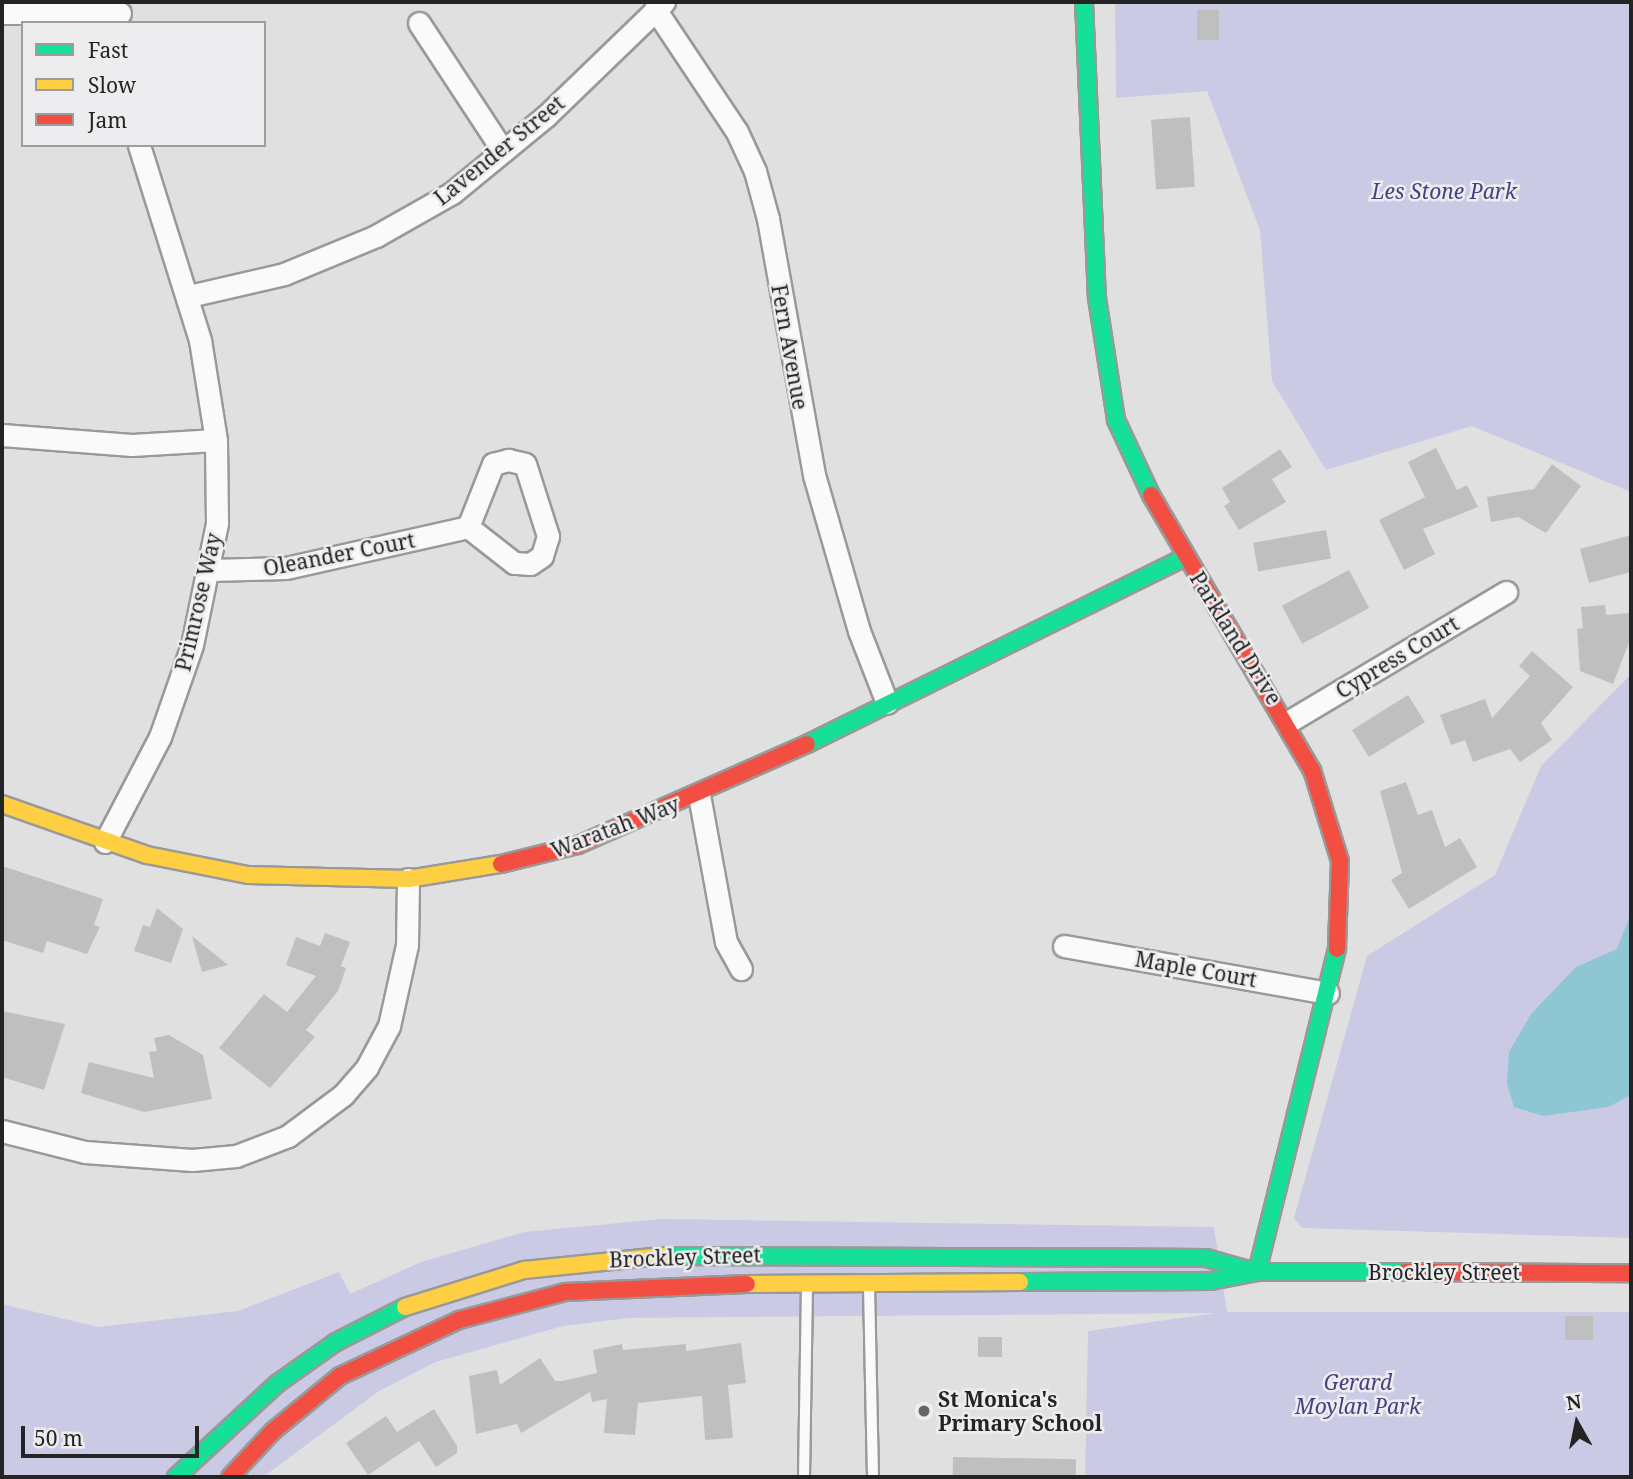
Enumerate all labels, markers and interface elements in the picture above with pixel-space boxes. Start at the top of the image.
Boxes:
legend [21,21,266,147]
text: Fast [88,36,128,64]
text: Slow [88,71,136,99]
street label: Lavender Street [429,90,569,210]
text: Jam [88,106,127,134]
park label: Les Stone Park [1371,178,1517,204]
street label: Fern Avenue [767,282,813,412]
street label: Oleander Court [261,527,417,581]
street label: Primrose Way [170,530,226,674]
street label: Parkland Drive [1185,567,1287,709]
street label: Cypress Court [1331,610,1463,704]
street label: Waratah Way [547,791,683,863]
street label: Maple Court [1133,946,1259,992]
street label: Brockley Street [609,1242,761,1272]
street label: Brockley Street [1368,1259,1520,1285]
park label: Gerard Moylan Park [1295,1369,1421,1419]
place label: St Monica's Primary School [938,1386,1102,1436]
north arrow [1542,1388,1612,1458]
text: N [1564,1388,1583,1416]
marker: St Monica's Primary School [916,1403,932,1419]
scale bar [24,1412,203,1456]
text: 50 m [34,1424,83,1452]

